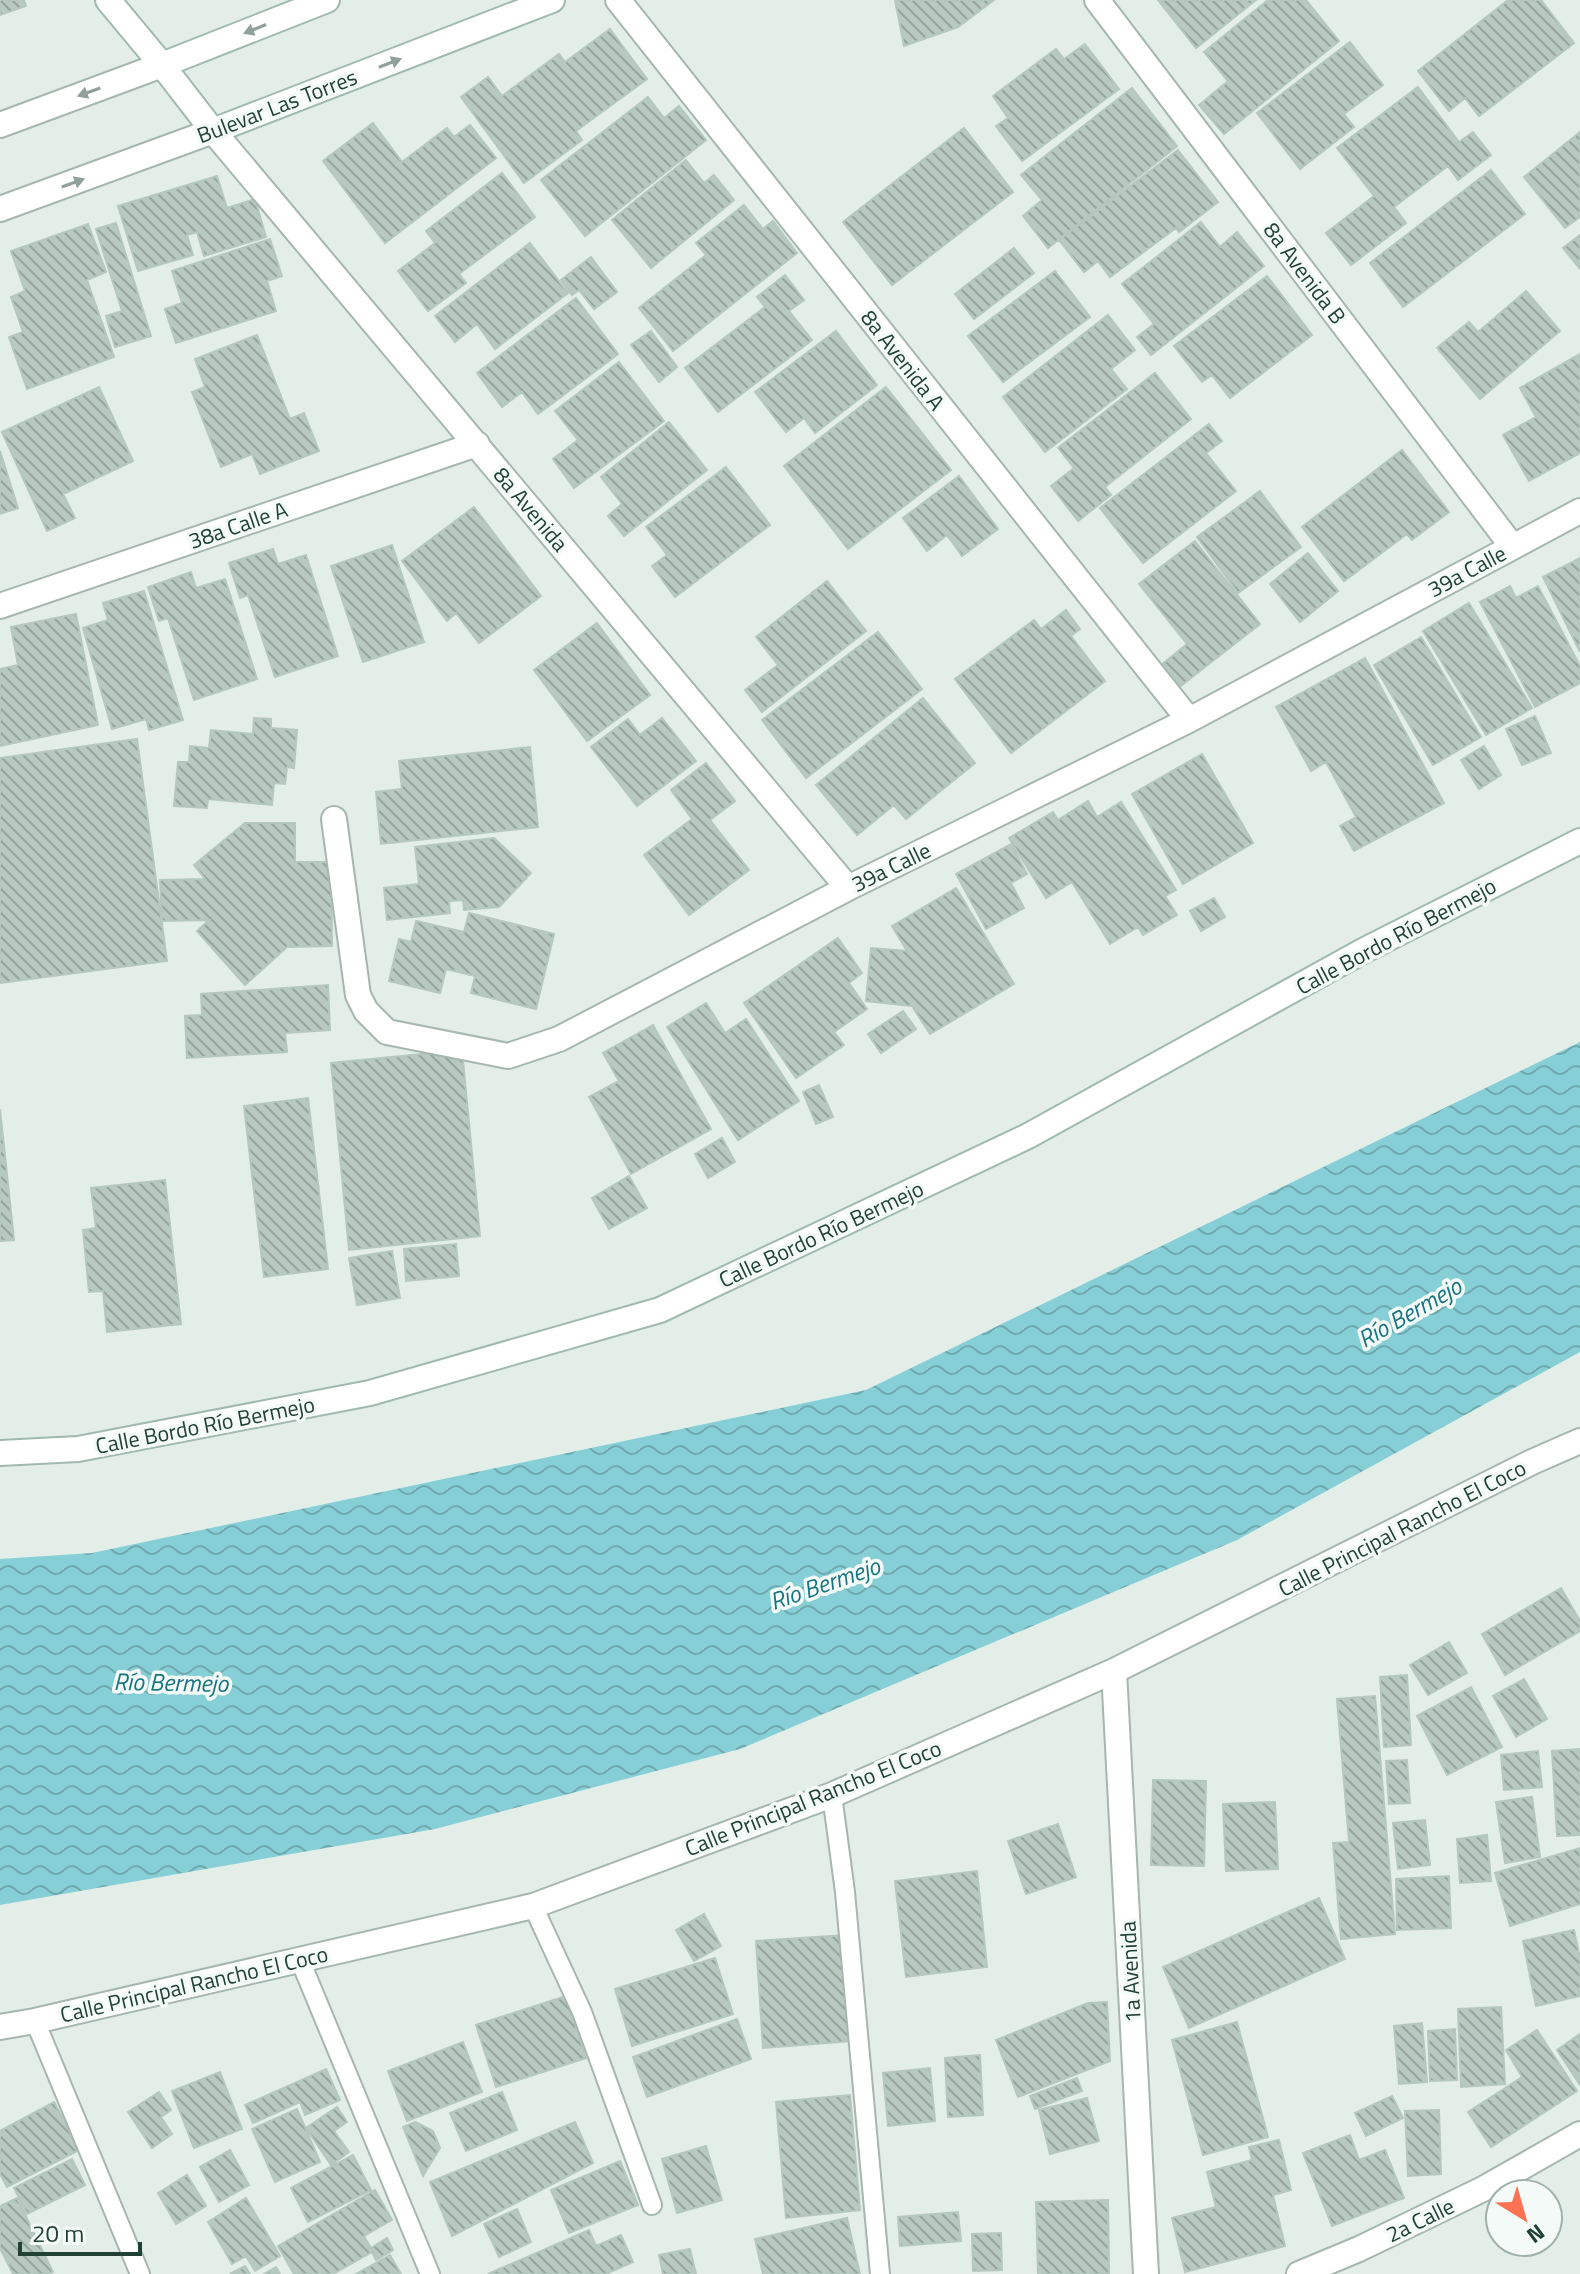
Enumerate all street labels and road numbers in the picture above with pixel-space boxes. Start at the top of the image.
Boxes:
street label: Bulevar Las Torres [192,60,362,152]
street label: 8a Avenida B [1255,215,1355,331]
street label: 8a Avenida A [853,302,953,418]
street label: 8a Avenida [485,459,577,559]
street label: 38a Calle A [184,492,292,558]
street label: 39a Calle [1422,536,1512,606]
street label: 39a Calle [845,833,937,901]
street label: Calle Bordo Río Bermejo [1290,869,1502,1003]
street label: Calle Bordo Río Bermejo [713,1172,929,1296]
street label: Calle Bordo Río Bermejo [92,1387,318,1463]
street label: Calle Principal Rancho El Coco [1272,1451,1532,1605]
street label: Calle Principal Rancho El Coco [680,1731,946,1865]
street label: 1a Avenida [1110,1920,1150,2024]
street label: Calle Principal Rancho El Coco [57,1937,331,2031]
street label: 2a Calle [1380,2189,1460,2251]

